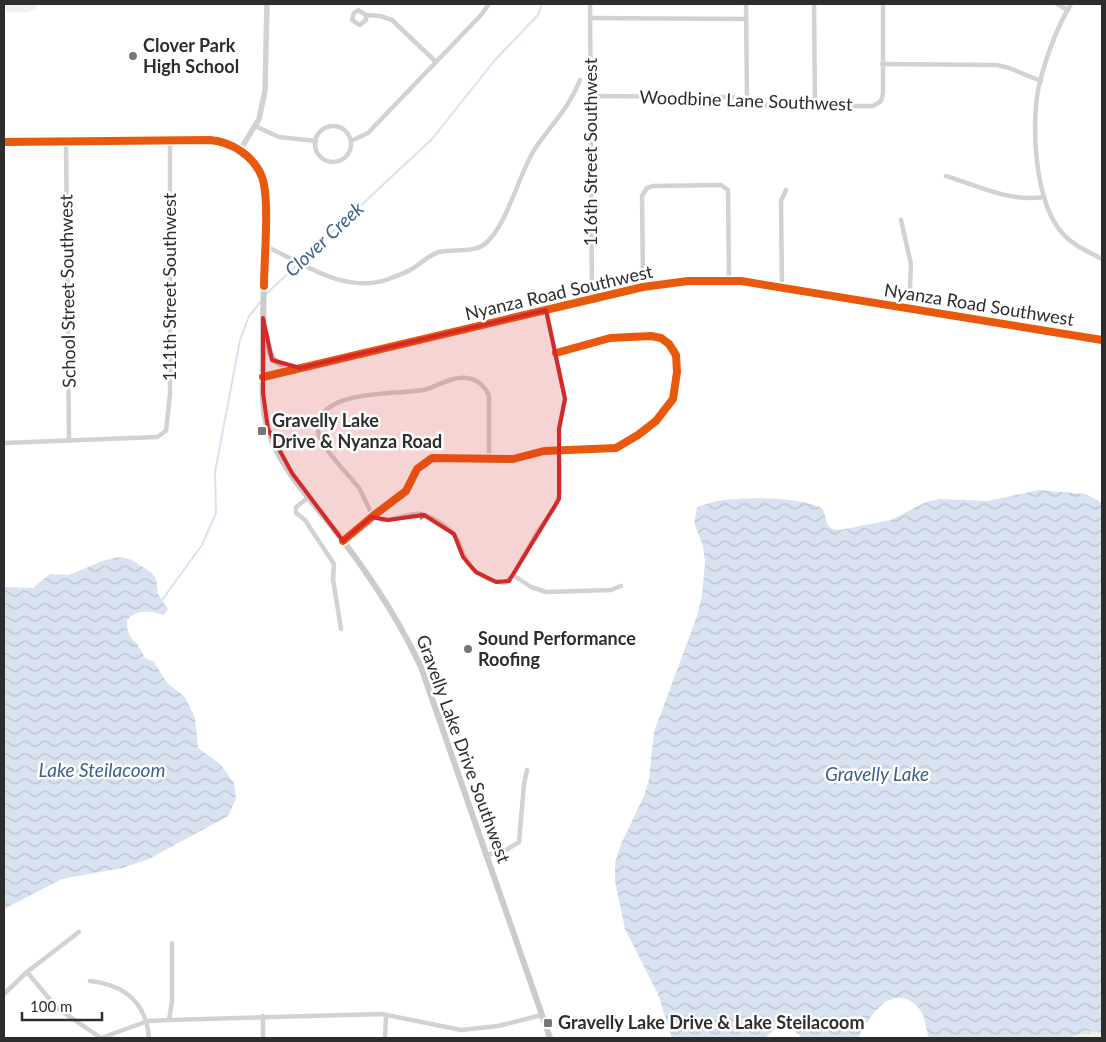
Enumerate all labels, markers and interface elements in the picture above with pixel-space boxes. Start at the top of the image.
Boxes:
place label: Clover Park High School [143,34,239,77]
marker: Clover Park High School [127,50,139,62]
street label: 116th Street Southwest [579,57,601,246]
street label: Woodbine Lane Southwest [639,85,853,115]
street label: 111th Street Southwest [158,192,180,381]
street label: School Street Southwest [54,193,80,388]
water label: Clover Creek [279,196,369,281]
street label: Nyanza Road Southwest [463,260,655,324]
street label: Nyanza Road Southwest [883,278,1076,330]
place label: Gravelly Lake Drive & Nyanza Road [272,409,442,452]
marker: Gravelly Lake Drive & Nyanza Road [256,425,268,437]
one-way arrow [412,512,428,520]
place label: Sound Performance Roofing [478,627,636,670]
street label: Gravelly Lake Drive Southwest [412,632,516,866]
marker: Sound Performance Roofing [462,643,474,655]
water label: Lake Steilacoom [39,758,165,781]
water label: Gravelly Lake [825,762,929,785]
scale bar [22,990,102,1022]
text: 100 m [30,997,72,1015]
place label: Gravelly Lake Drive & Lake Steilacoom [558,1011,864,1033]
marker: Gravelly Lake Drive & Lake Steilacoom [542,1017,554,1029]

